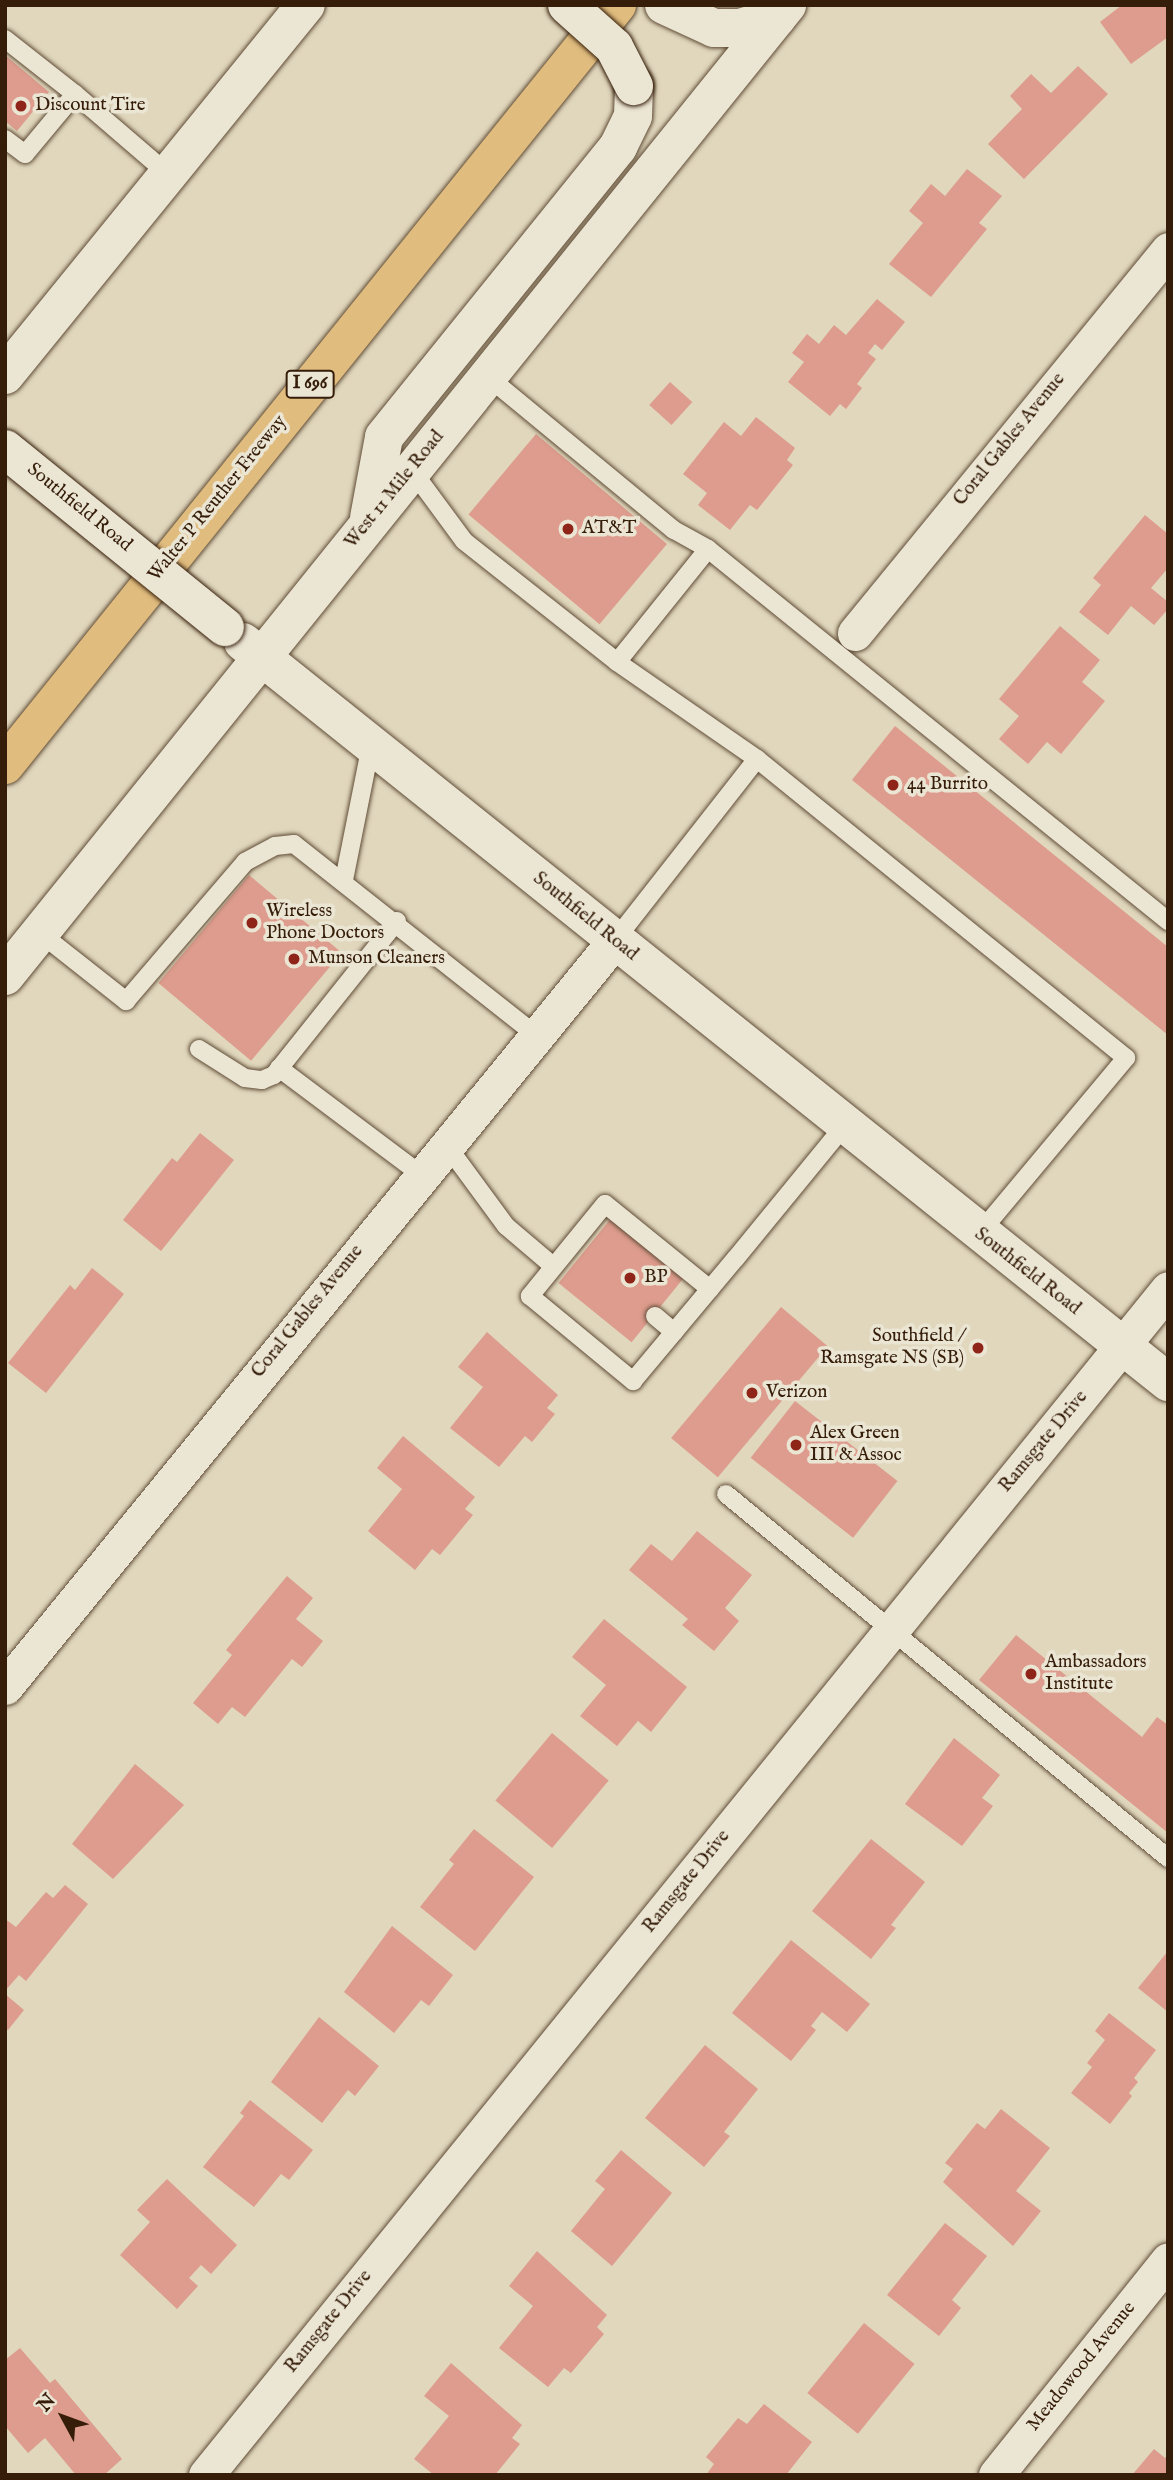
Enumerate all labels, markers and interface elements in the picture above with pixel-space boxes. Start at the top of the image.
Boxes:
place label: Discount Tire [35,95,146,117]
marker: Discount Tire [13,98,29,114]
street label: Coral Gables Avenue [949,369,1071,511]
road number: I 696 [286,370,334,398]
street label: Walter P Reuther Freeway [144,411,292,587]
street label: West 11 Mile Road [340,426,450,554]
street label: Southfield Road [22,459,136,557]
place label: AT&T [582,518,636,540]
marker: AT&T [560,521,576,537]
place label: 44 Burrito [907,774,988,796]
marker: 44 Burrito [885,777,901,793]
street label: Southfield Road [528,868,642,966]
place label: Wireless Phone Doctors [266,901,384,945]
marker: Wireless Phone Doctors [244,915,260,931]
place label: Munson Cleaners [308,948,445,970]
marker: Munson Cleaners [286,951,302,967]
street label: Southfield Road [969,1223,1085,1321]
street label: Coral Gables Avenue [247,1241,369,1383]
place label: BP [644,1267,667,1289]
marker: BP [622,1270,638,1286]
place label: Southfield / Ramsgate NS (SB) [820,1326,964,1370]
marker: Southfield / Ramsgate NS (SB) [970,1340,986,1356]
place label: Verizon [766,1382,827,1404]
marker: Verizon [744,1385,760,1401]
street label: Ramsgate Drive [995,1386,1093,1498]
place label: Alex Green III & Assoc [810,1423,902,1467]
marker: Alex Green III & Assoc [788,1437,804,1453]
place label: Ambassadors Institute [1045,1652,1146,1696]
marker: Ambassadors Institute [1023,1666,1039,1682]
street label: Ramsgate Drive [638,1826,736,1938]
street label: Ramsgate Drive [280,2266,378,2378]
street label: Meadowood Avenue [1023,2298,1141,2436]
north arrow [28,2382,98,2452]
text: N [33,2389,62,2417]

